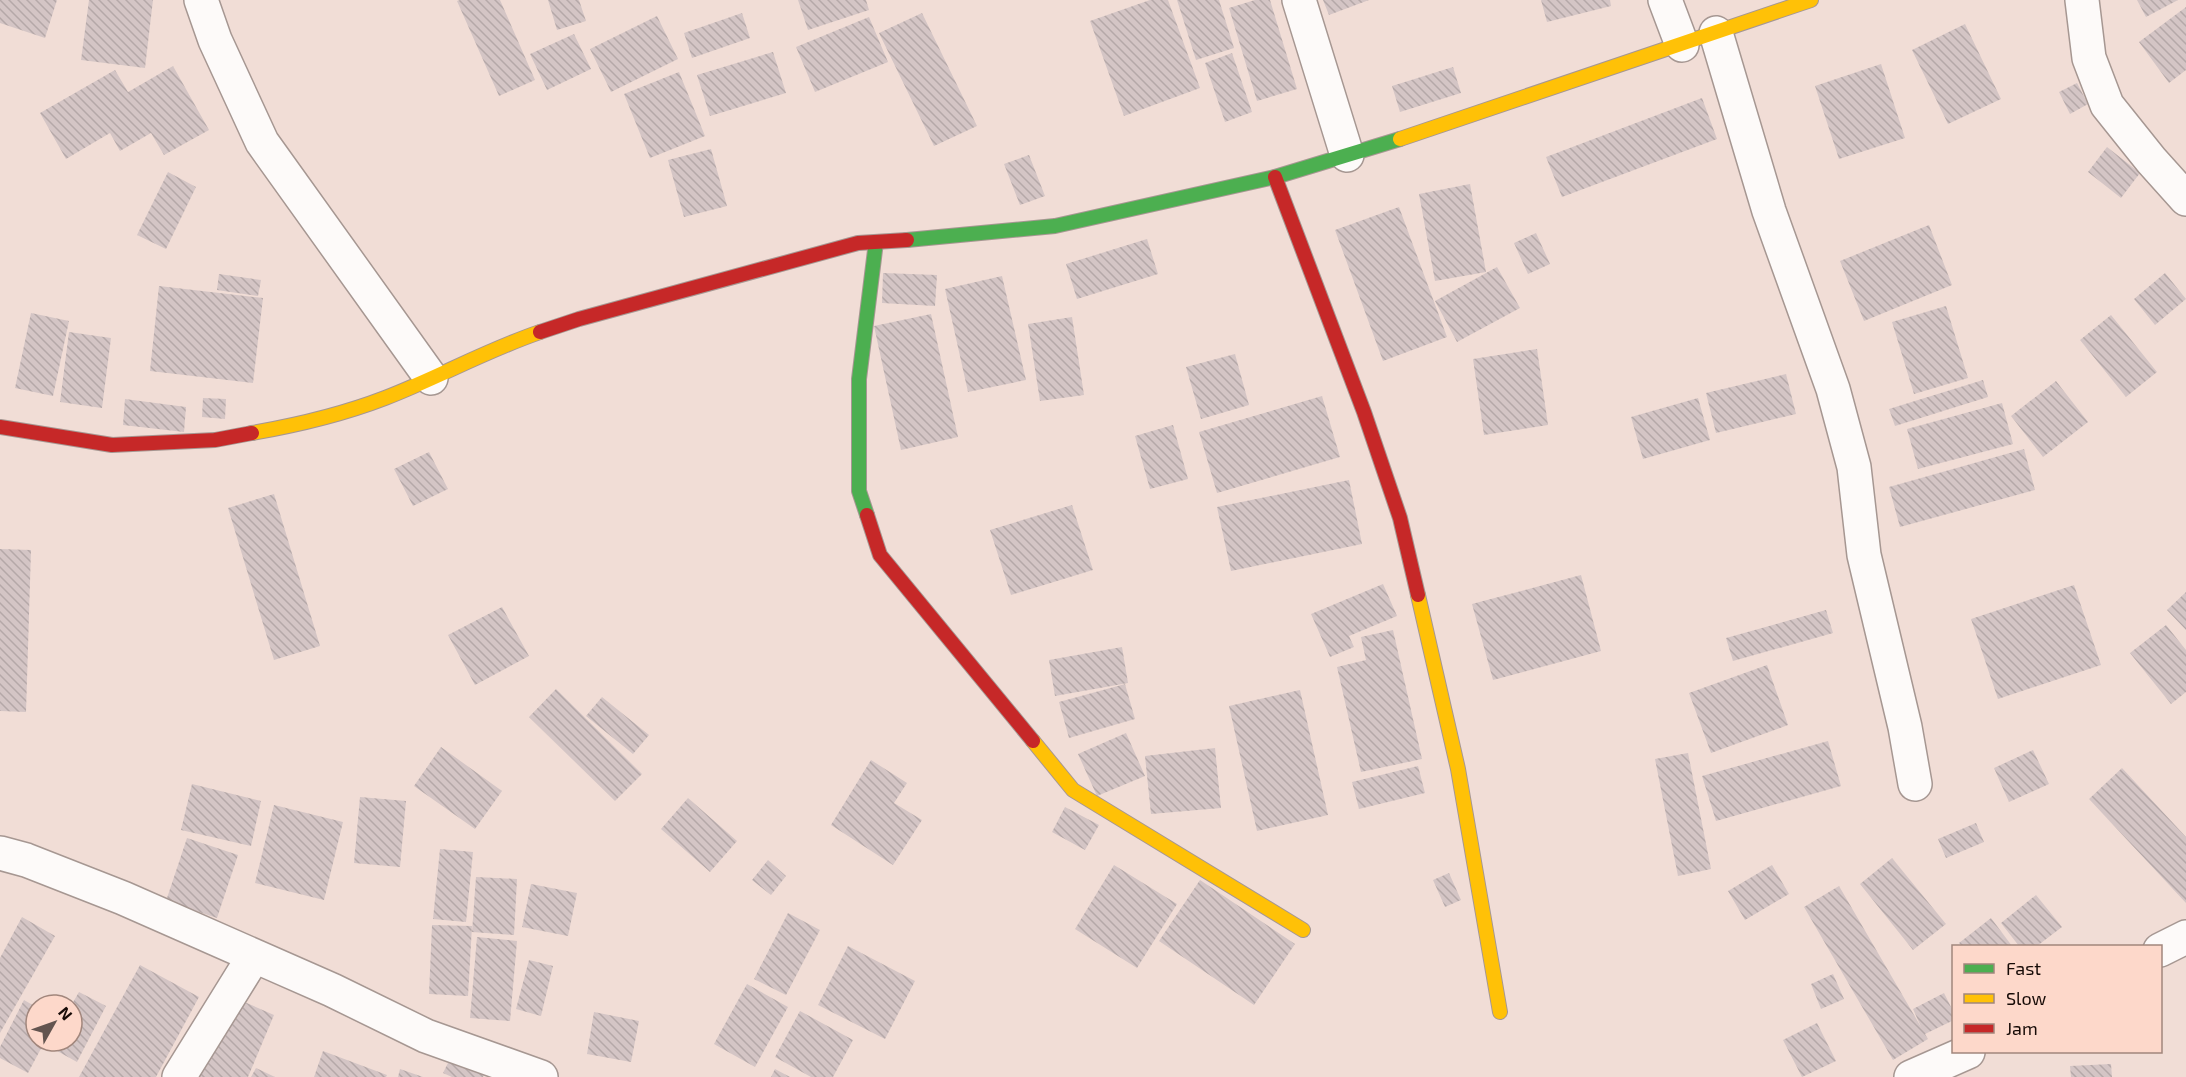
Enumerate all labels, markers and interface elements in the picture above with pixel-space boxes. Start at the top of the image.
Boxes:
legend [1952,945,2162,1053]
text: Fast [2006,957,2041,979]
text: Slow [2006,987,2047,1009]
north arrow [24,993,84,1053]
text: N [55,1003,77,1024]
text: Jam [2006,1017,2038,1039]

